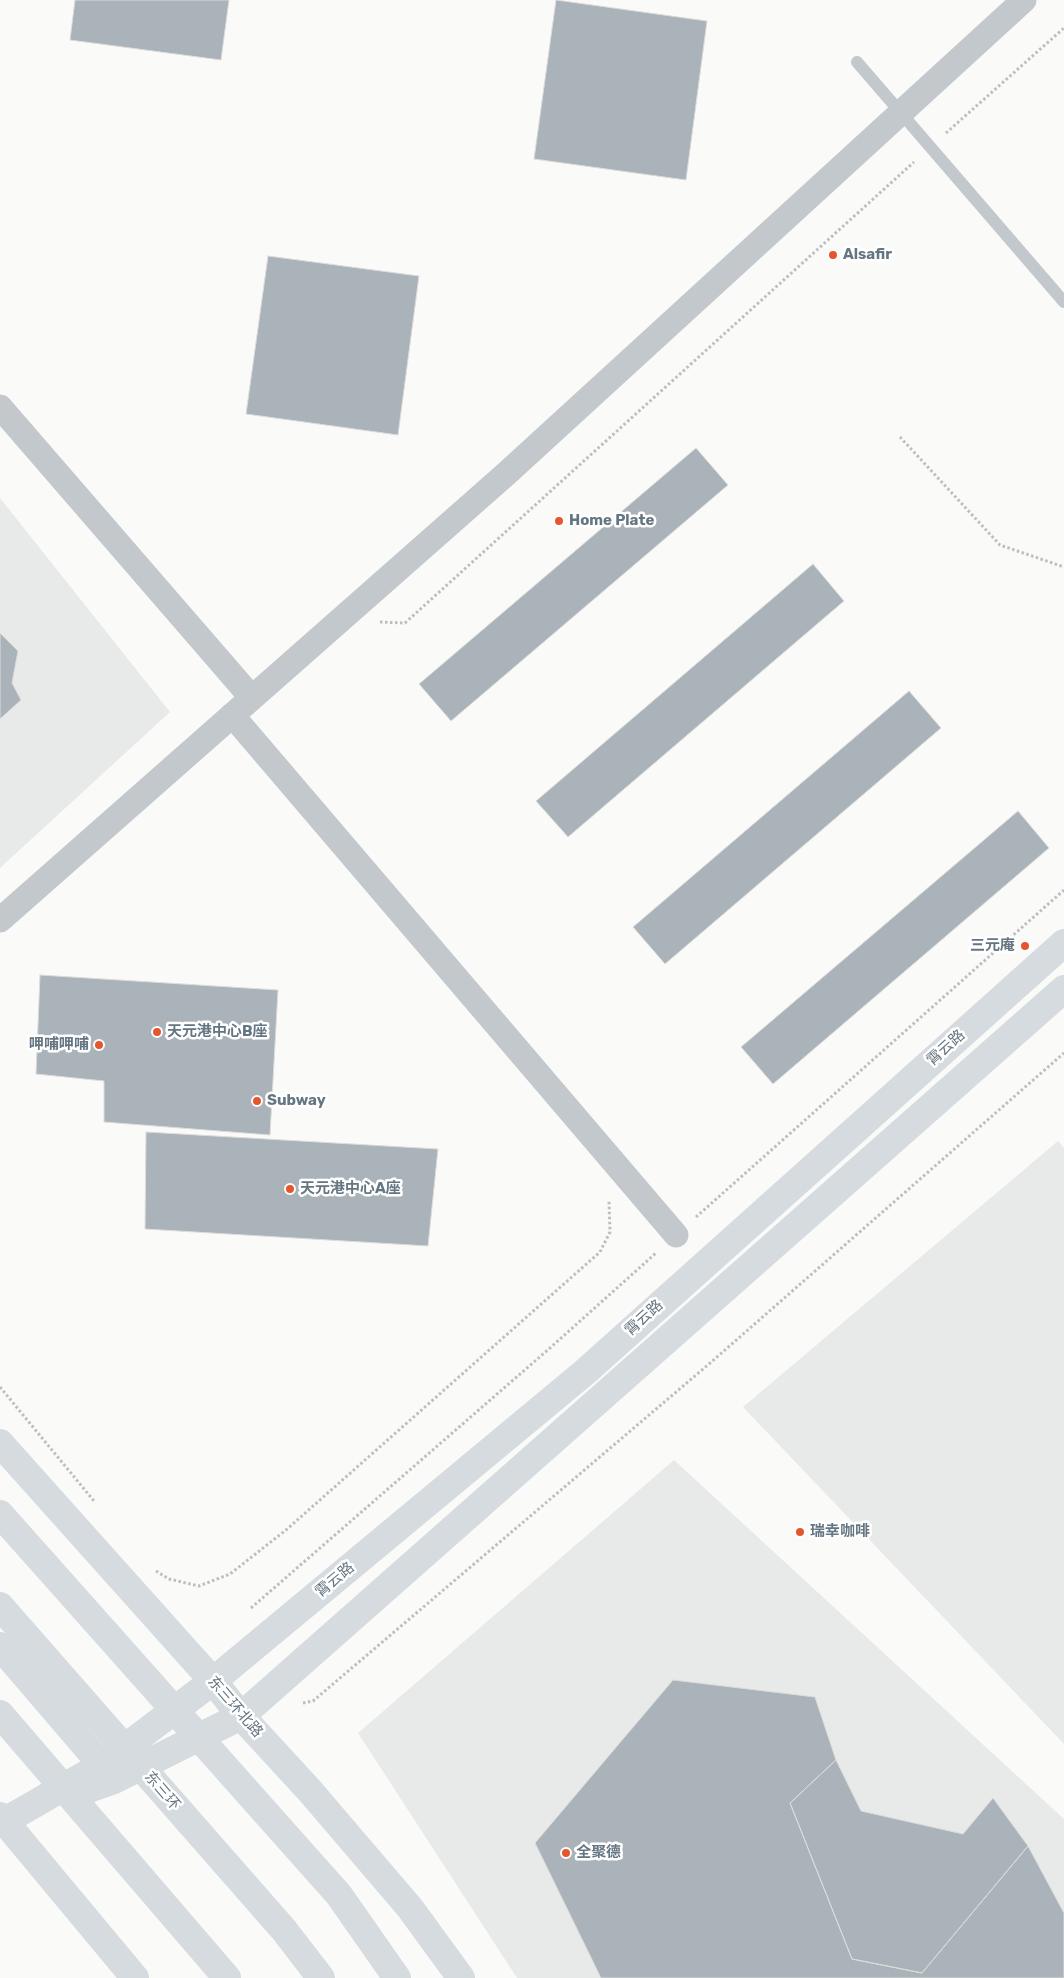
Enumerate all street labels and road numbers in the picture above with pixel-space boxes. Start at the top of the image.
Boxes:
street label: 霄云路 [923,1026,969,1070]
street label: 霄云路 [621,1296,667,1340]
street label: 霄云路 [312,1559,358,1601]
street label: 东三环北路 [204,1673,266,1741]
street label: 东三环 [140,1768,184,1814]

